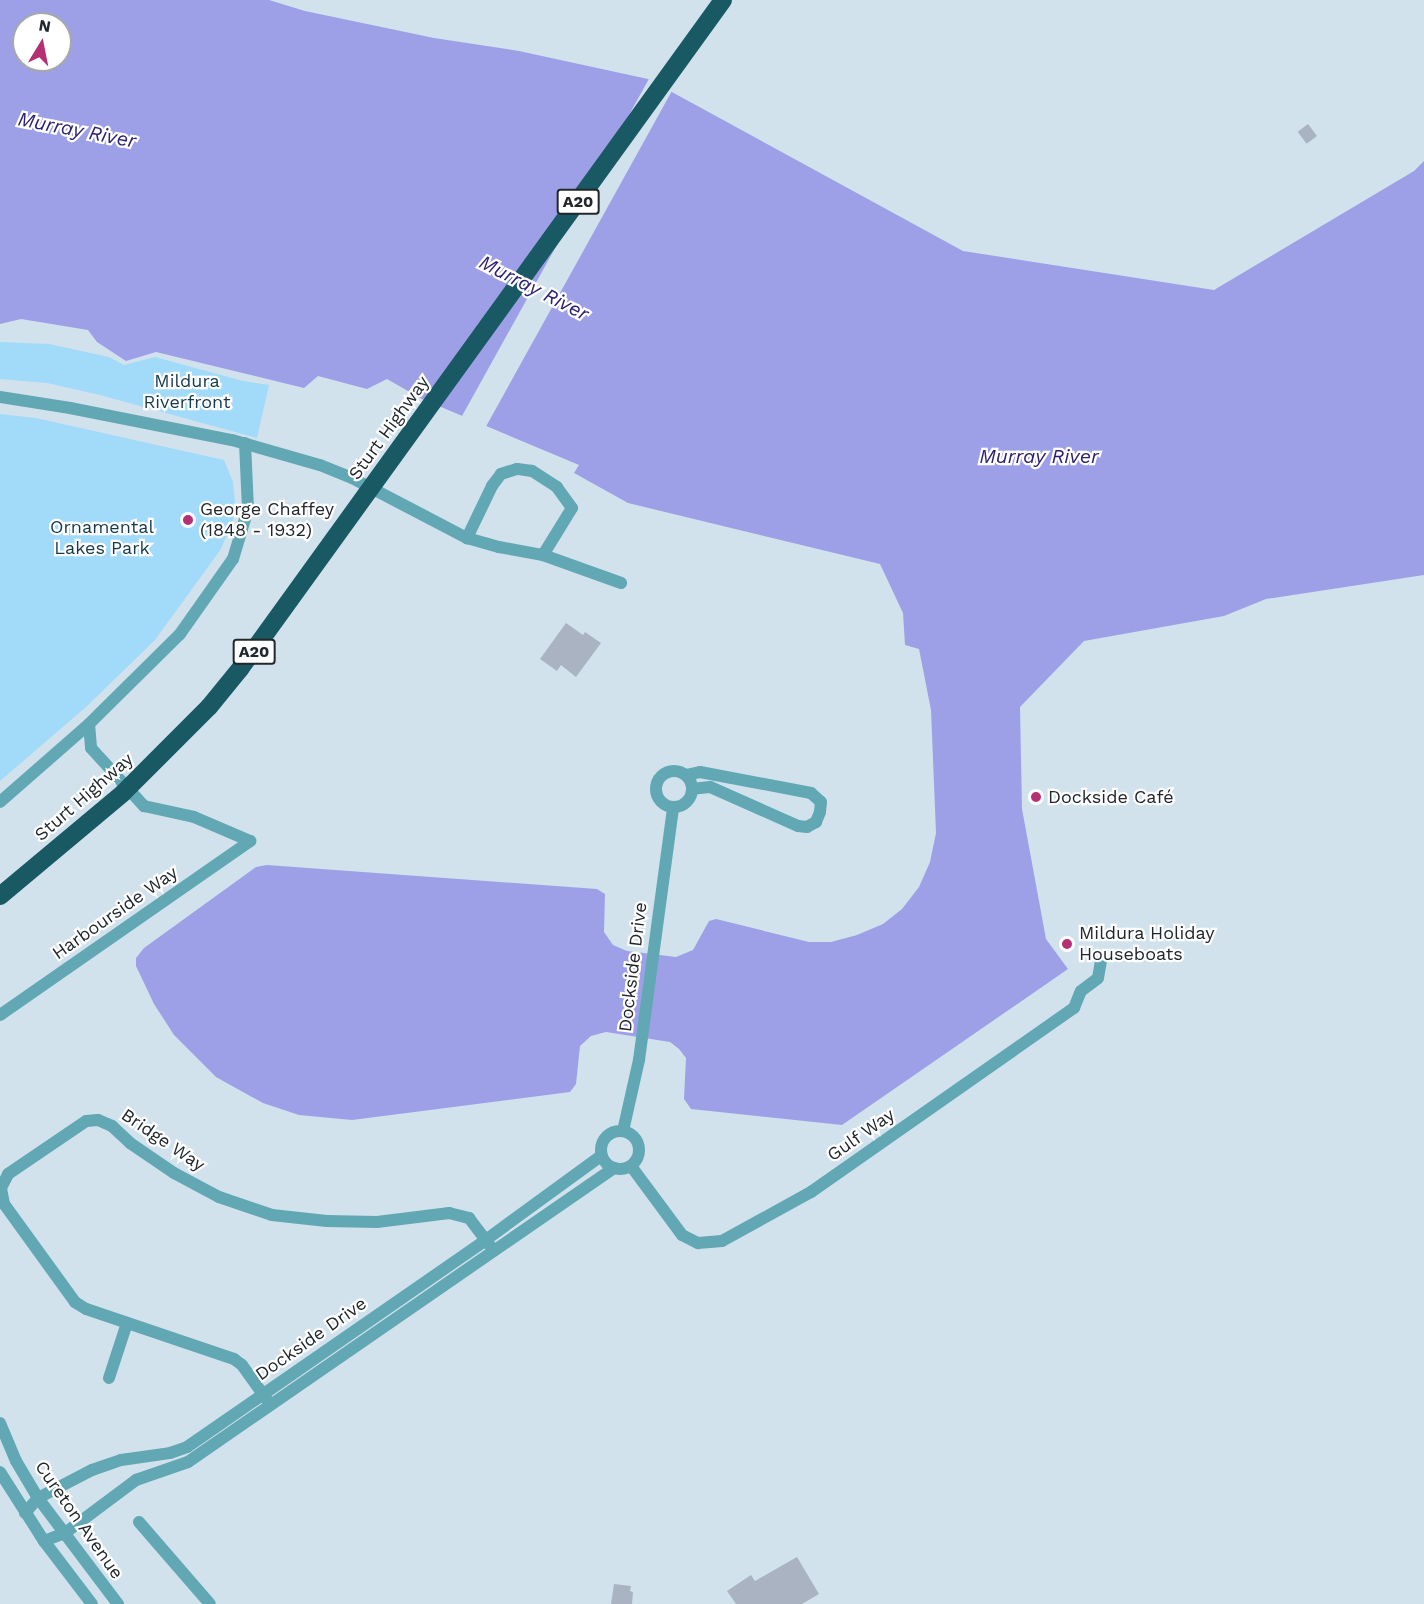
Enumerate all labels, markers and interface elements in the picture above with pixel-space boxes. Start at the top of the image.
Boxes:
north arrow [12,12,72,72]
text: N [37,15,52,36]
water label: Murray River [16,107,138,153]
road number: A20 [556,189,600,215]
water label: Murray River [475,250,593,326]
park label: Mildura Riverfront [143,371,231,413]
street label: Sturt Highway [344,372,434,484]
water label: Murray River [979,444,1099,468]
place label: George Chaffey (1848 - 1932) [200,499,334,542]
marker: George Chaffey (1848 - 1932) [181,513,195,527]
park label: Ornamental Lakes Park [50,517,154,560]
road number: A20 [232,639,276,665]
street label: Sturt Highway [30,748,138,846]
place label: Dockside Café [1048,786,1174,808]
marker: Dockside Café [1029,790,1043,804]
street label: Harbourside Way [48,862,182,964]
street label: Dockside Drive [614,901,652,1033]
place label: Mildura Holiday Houseboats [1079,923,1215,966]
marker: Mildura Holiday Houseboats [1060,937,1074,951]
street label: Bridge Way [117,1104,209,1176]
street label: Gulf Way [823,1104,899,1166]
street label: Dockside Drive [251,1293,371,1385]
street label: Cureton Avenue [30,1457,128,1583]

